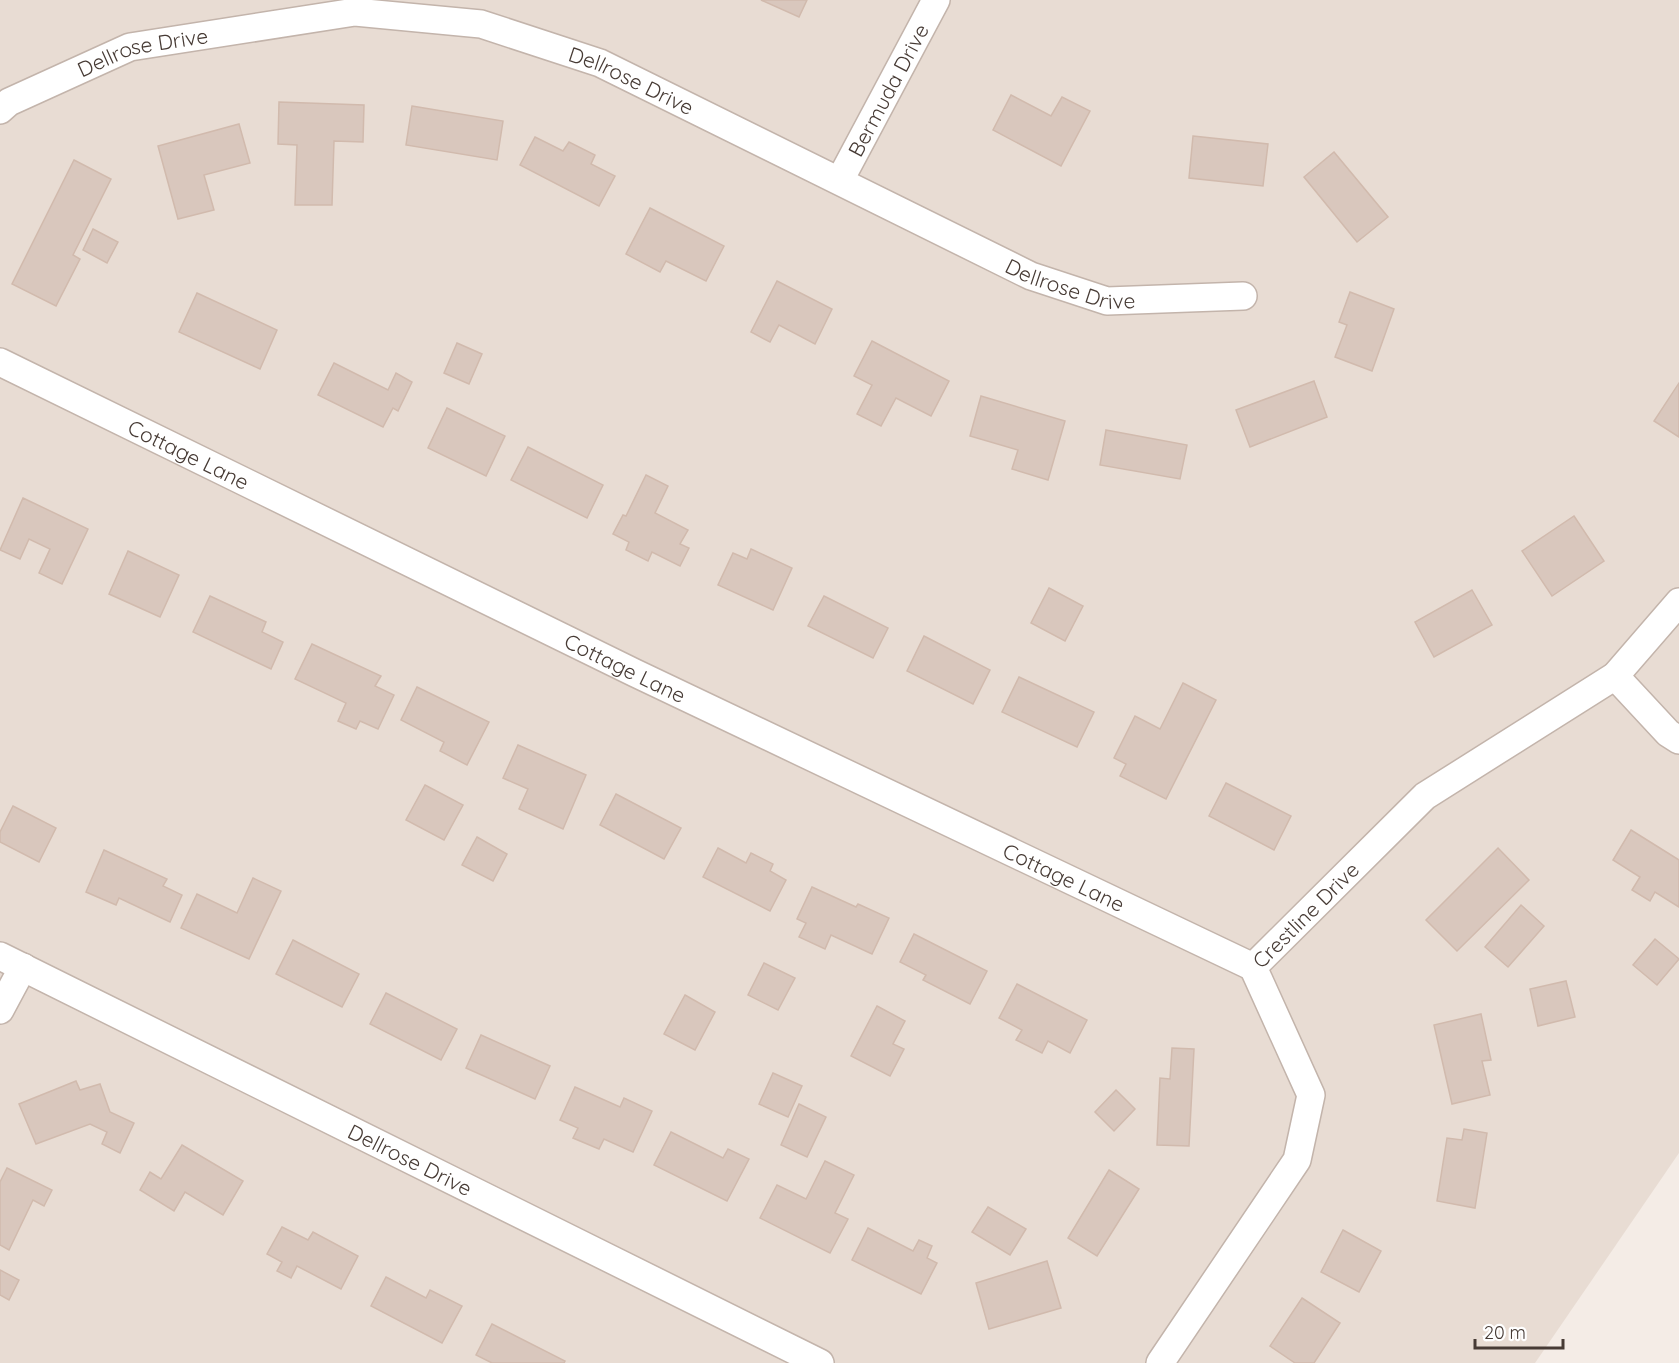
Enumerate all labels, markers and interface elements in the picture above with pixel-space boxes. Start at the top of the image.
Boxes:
street label: Bermuda Drive [842,19,934,161]
street label: Dellrose Drive [73,22,210,82]
street label: Dellrose Drive [565,41,698,120]
street label: Dellrose Drive [1001,252,1136,314]
street label: Cottage Lane [124,414,253,495]
street label: Cottage Lane [560,628,690,708]
street label: Cottage Lane [999,837,1129,917]
street label: Crestline Drive [1247,856,1364,973]
street label: Dellrose Drive [344,1118,477,1201]
scale bar [1475,1312,1564,1350]
text: 20 m [1484,1321,1526,1344]

